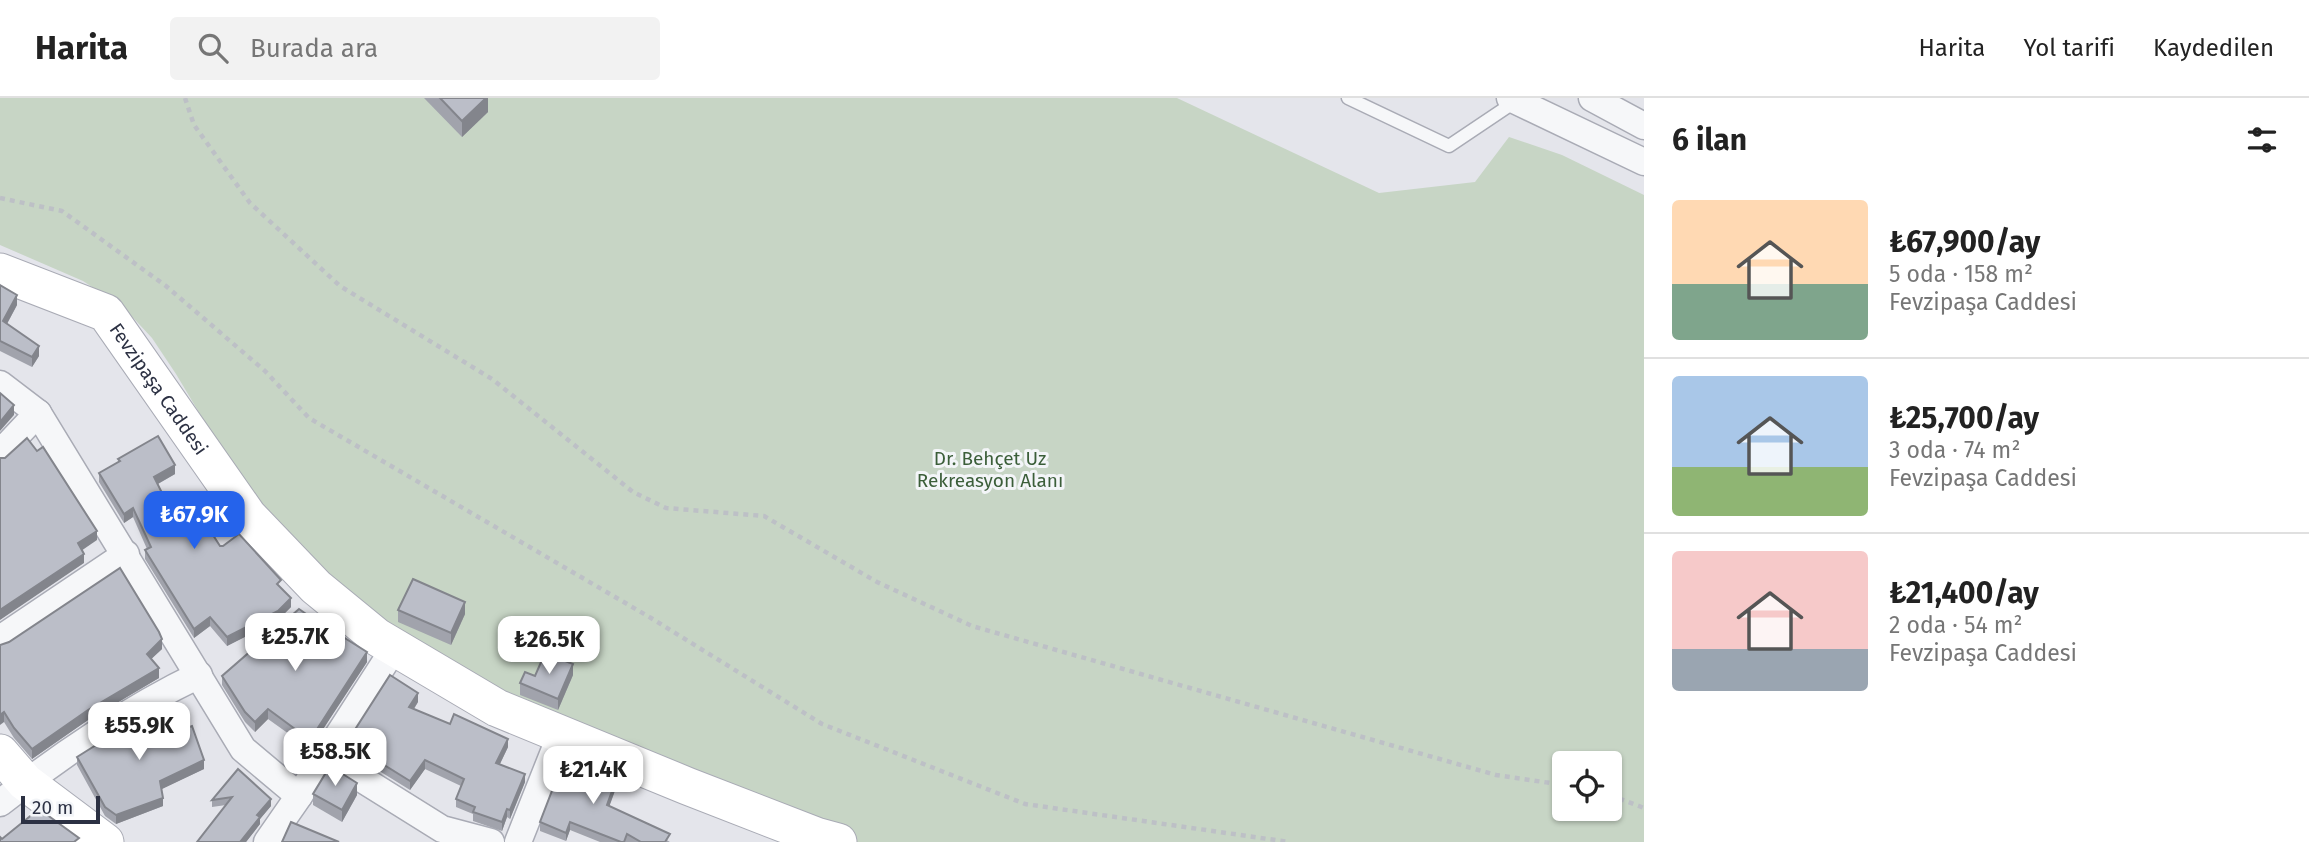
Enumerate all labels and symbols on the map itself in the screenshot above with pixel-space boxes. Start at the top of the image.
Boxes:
street label: Fevzipaşa Caddesi [105,319,213,459]
park label: Dr. Behçet Uz Rekreasyon Alanı [917,447,1063,492]
pin: ₺67.9K [137,491,251,551]
pin: ₺25.7K [238,614,352,673]
pin: ₺26.5K [492,616,606,676]
pin: ₺55.9K [82,702,196,762]
pin: ₺58.5K [278,728,392,788]
pin: ₺21.4K [536,746,650,806]
scale bar [21,793,100,825]

